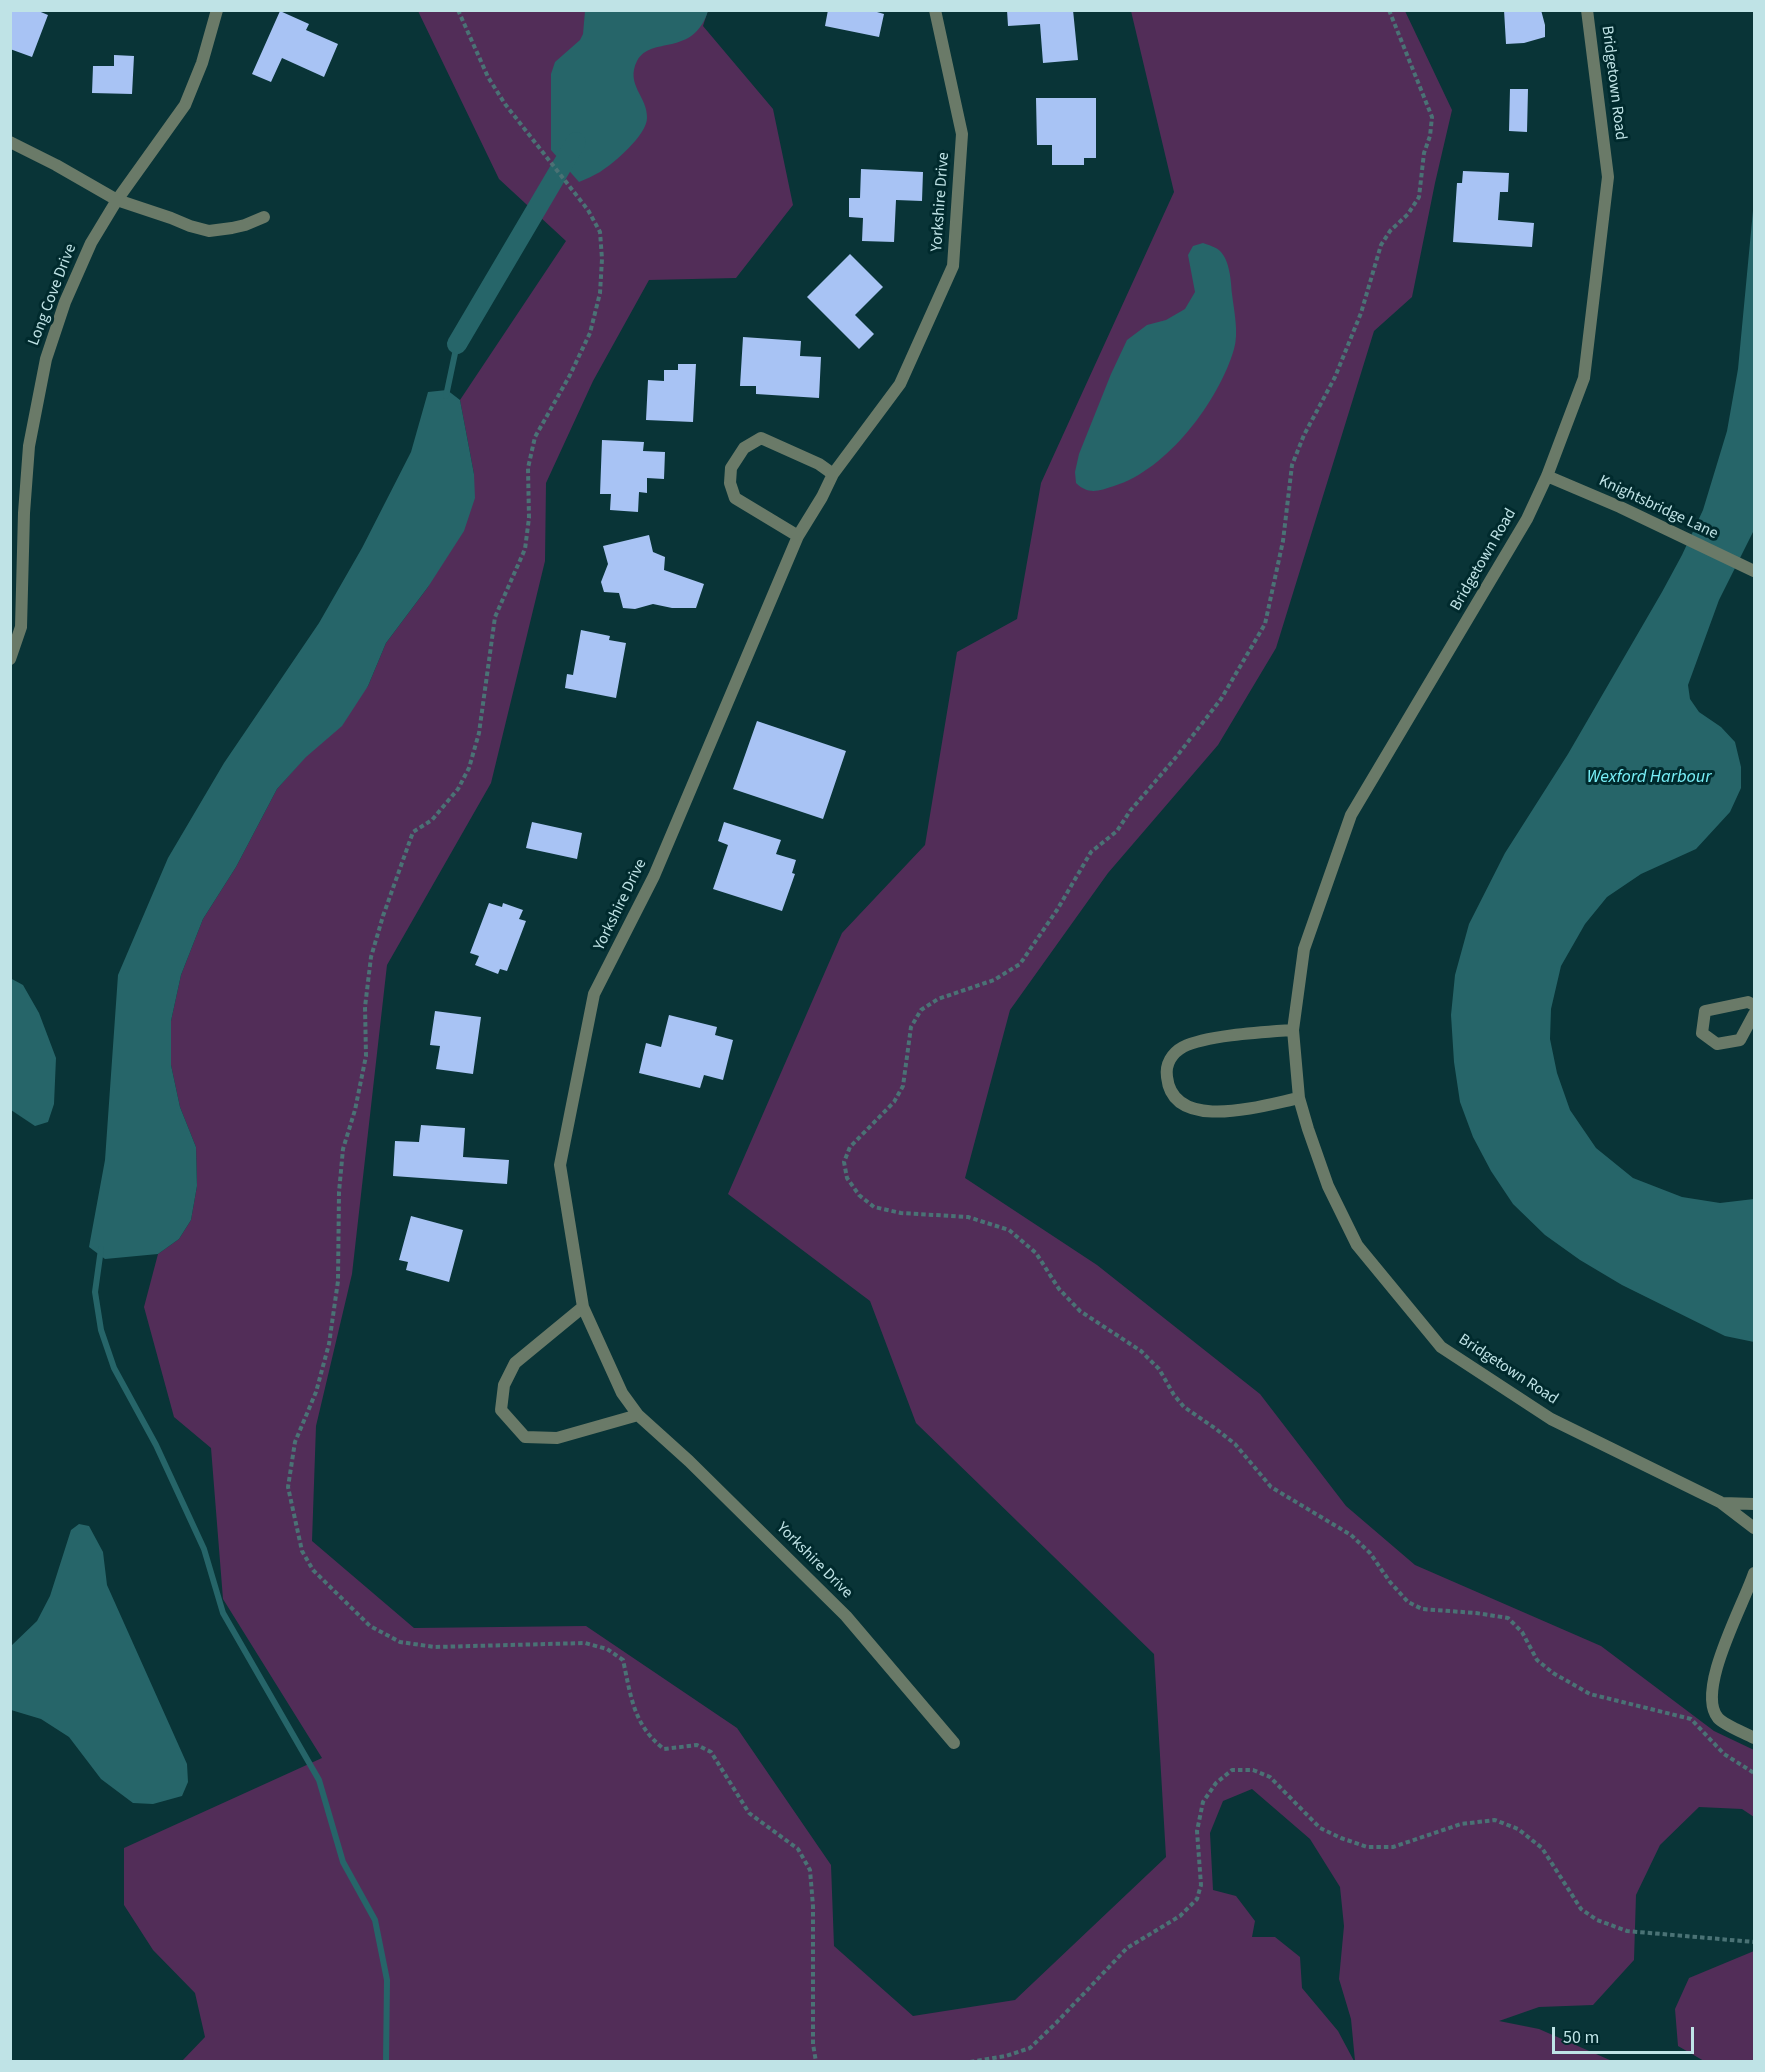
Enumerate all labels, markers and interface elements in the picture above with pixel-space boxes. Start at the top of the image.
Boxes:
street label: Bridgetown Road [1596,25,1630,141]
street label: Yorkshire Drive [928,152,954,252]
street label: Long Cove Drive [25,241,81,349]
street label: Knightsbridge Lane [1595,472,1721,544]
street label: Bridgetown Road [1447,505,1521,615]
water label: Wexford Harbour [1587,767,1711,789]
street label: Yorkshire Drive [591,856,651,954]
street label: Bridgetown Road [1455,1331,1561,1409]
street label: Yorkshire Drive [772,1519,856,1603]
scale bar [1555,2015,1698,2053]
text: 50 m [1563,2025,1599,2050]

